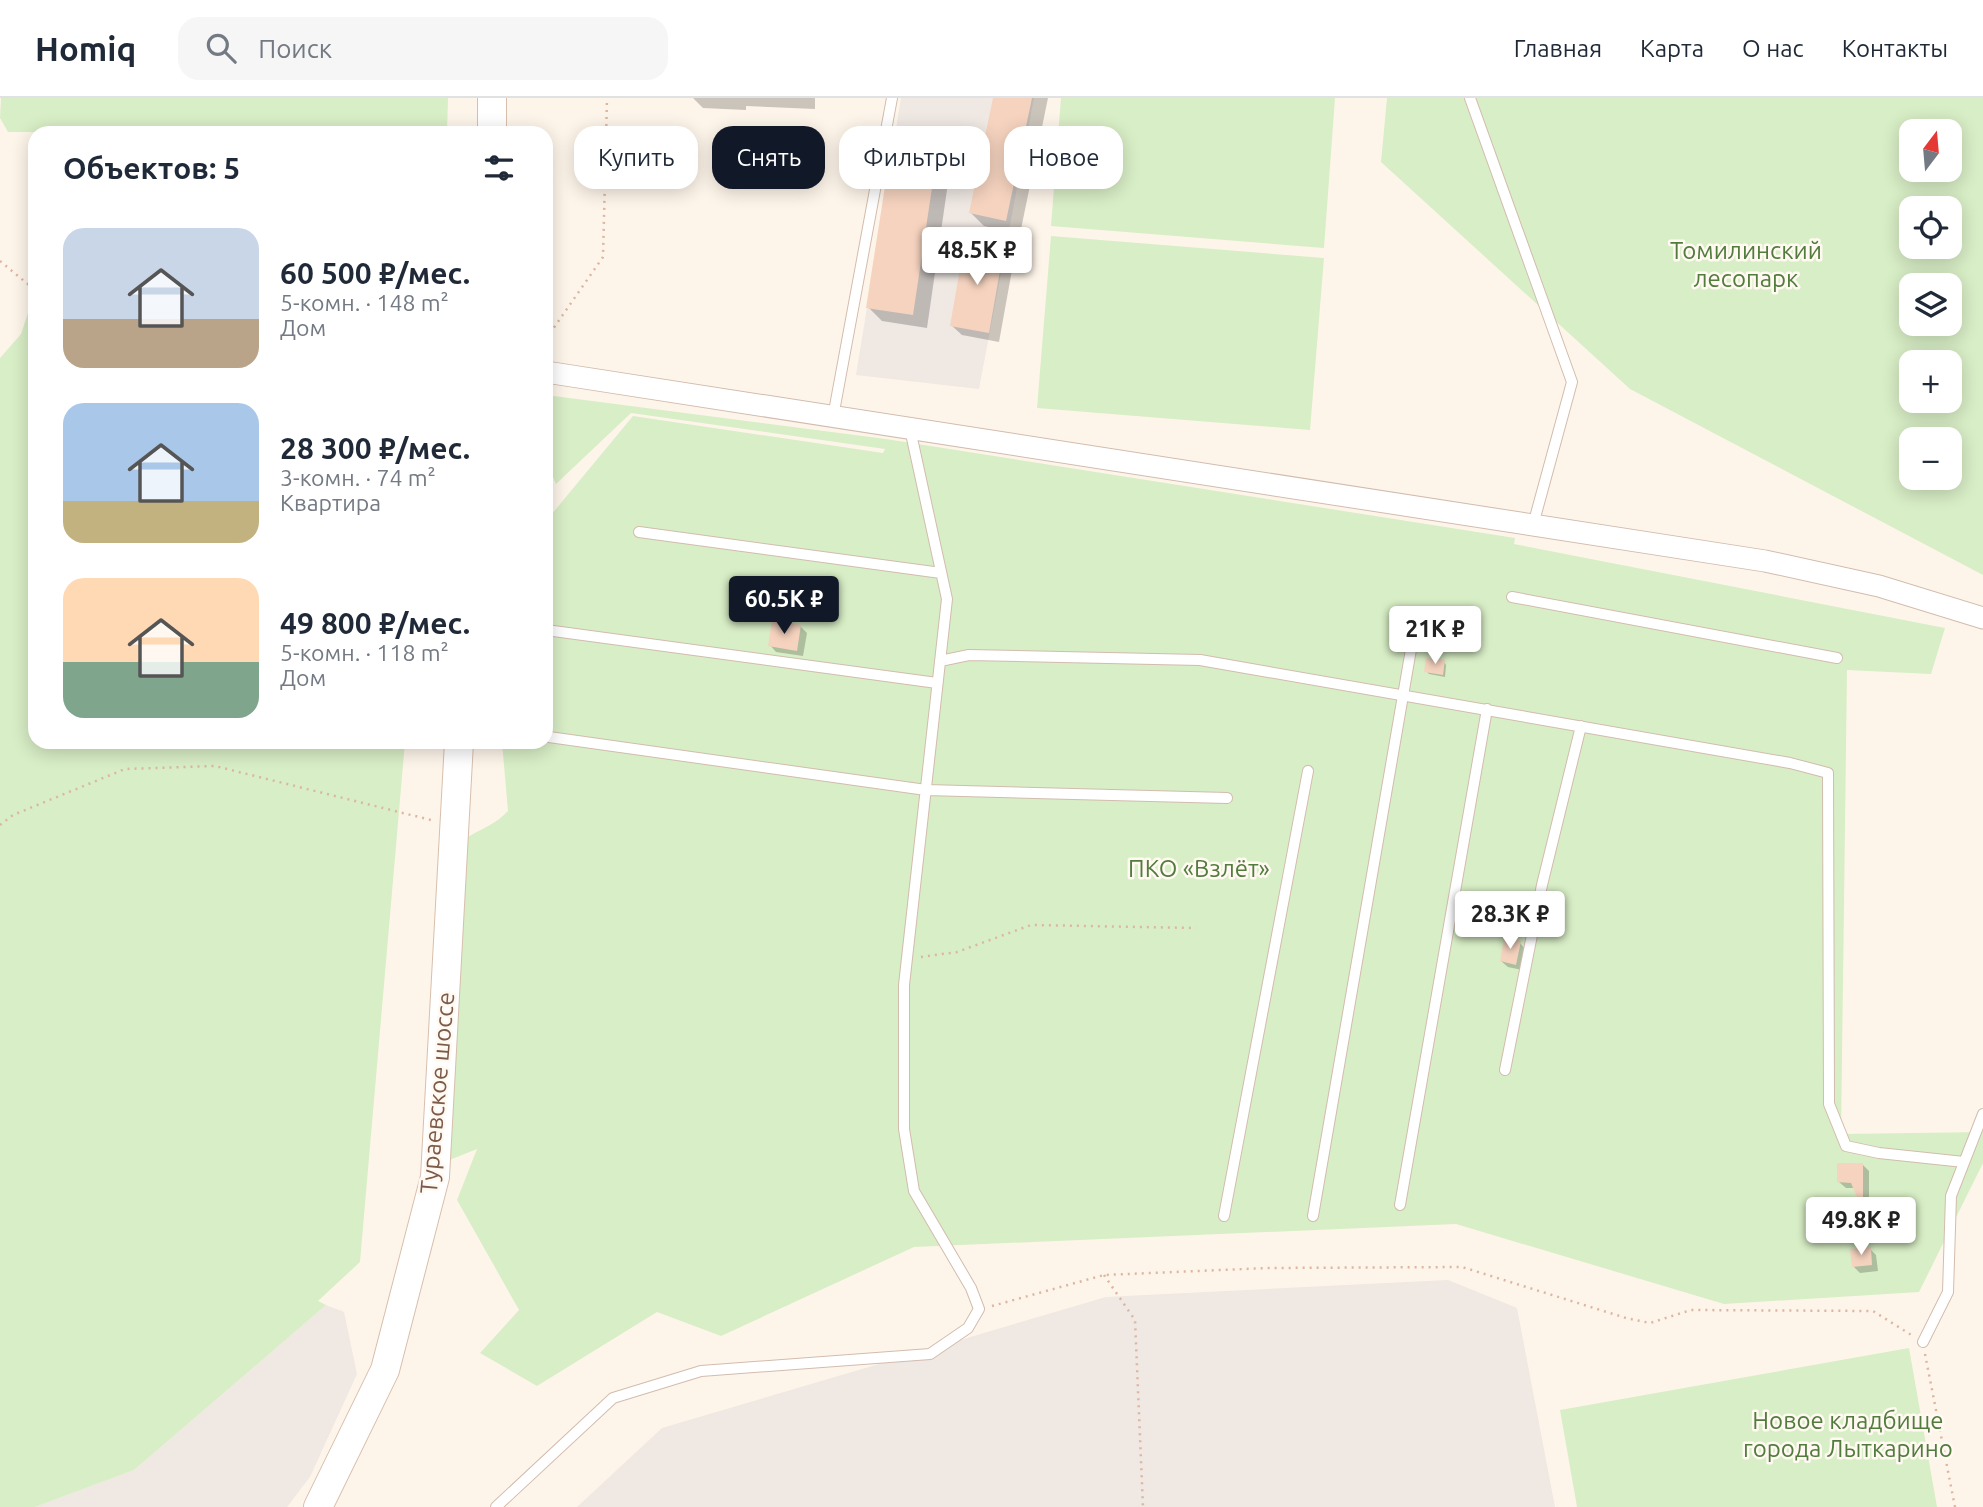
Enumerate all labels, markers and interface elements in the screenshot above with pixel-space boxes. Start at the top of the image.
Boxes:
search box [178,17,668,80]
icon: search [202,29,240,67]
text: Homiq [35,30,136,67]
text: Поиск [258,34,332,63]
text: Главная [1514,35,1602,62]
text: Карта [1640,35,1704,62]
text: О нас [1742,35,1804,62]
text: Контакты [1842,35,1948,62]
north arrow [1899,119,1962,182]
map controls [1899,119,1962,490]
chip: Купить [574,126,698,189]
chip: Снять [712,126,825,189]
chip: Фильтры [839,126,990,189]
chip: Новое [1004,126,1123,189]
icon: filters [480,149,518,187]
text: Объектов: 5 [63,151,240,185]
button: locate [1899,196,1962,259]
pin: 48.5K ₽ [912,228,1042,287]
text: 48.5K ₽ [938,237,1016,262]
park label: Томилинский лесопарк [1670,237,1822,292]
icon: home [119,256,203,340]
text: 60 500 ₽/мес. [280,256,470,290]
button: layers [1899,273,1962,336]
text: 5-комн. · 148 m² [280,290,449,315]
text: Дом [280,315,326,340]
button: + [1899,350,1962,413]
button: − [1899,427,1962,490]
icon: home [119,431,203,515]
text: 28 300 ₽/мес. [280,431,470,465]
text: 3-комн. · 74 m² [280,465,436,490]
text: Квартира [280,490,381,515]
pin: 60.5K ₽ [719,576,849,636]
text: 60.5K ₽ [745,586,823,611]
icon: home [119,606,203,690]
text: 49 800 ₽/мес. [280,606,470,640]
pin: 21K ₽ [1386,606,1484,666]
text: 21K ₽ [1405,616,1465,641]
text: 5-комн. · 118 m² [280,640,449,665]
text: Дом [280,665,326,690]
park label: ПКО «Взлёт» [1128,855,1270,882]
pin: 28.3K ₽ [1445,892,1575,951]
text: 28.3K ₽ [1471,901,1549,926]
street label: Тураевское шоссе [415,991,459,1195]
pin: 49.8K ₽ [1796,1198,1926,1257]
text: 49.8K ₽ [1822,1207,1900,1232]
park label: Новое кладбище города Лыткарино [1743,1407,1953,1462]

